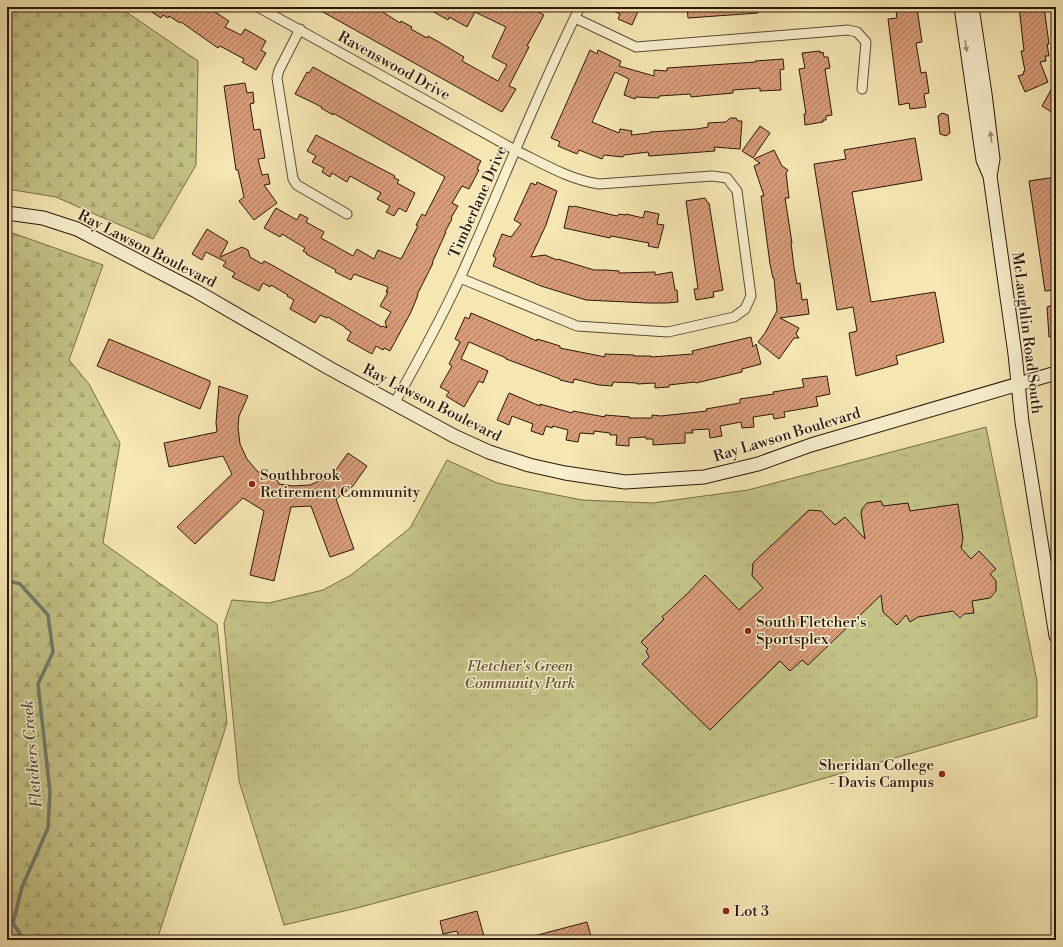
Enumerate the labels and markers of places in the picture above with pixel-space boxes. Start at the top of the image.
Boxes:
place label: Southbrook Retirement Community [260,466,421,502]
marker: Southbrook Retirement Community [247,479,257,489]
place label: South Fletcher's Sportsplex [756,613,867,649]
marker: South Fletcher's Sportsplex [743,626,753,636]
place label: Sheridan College - Davis Campus [819,756,934,792]
marker: Sheridan College - Davis Campus [937,769,947,779]
place label: Lot 3 [734,902,769,921]
marker: Lot 3 [721,906,731,916]

